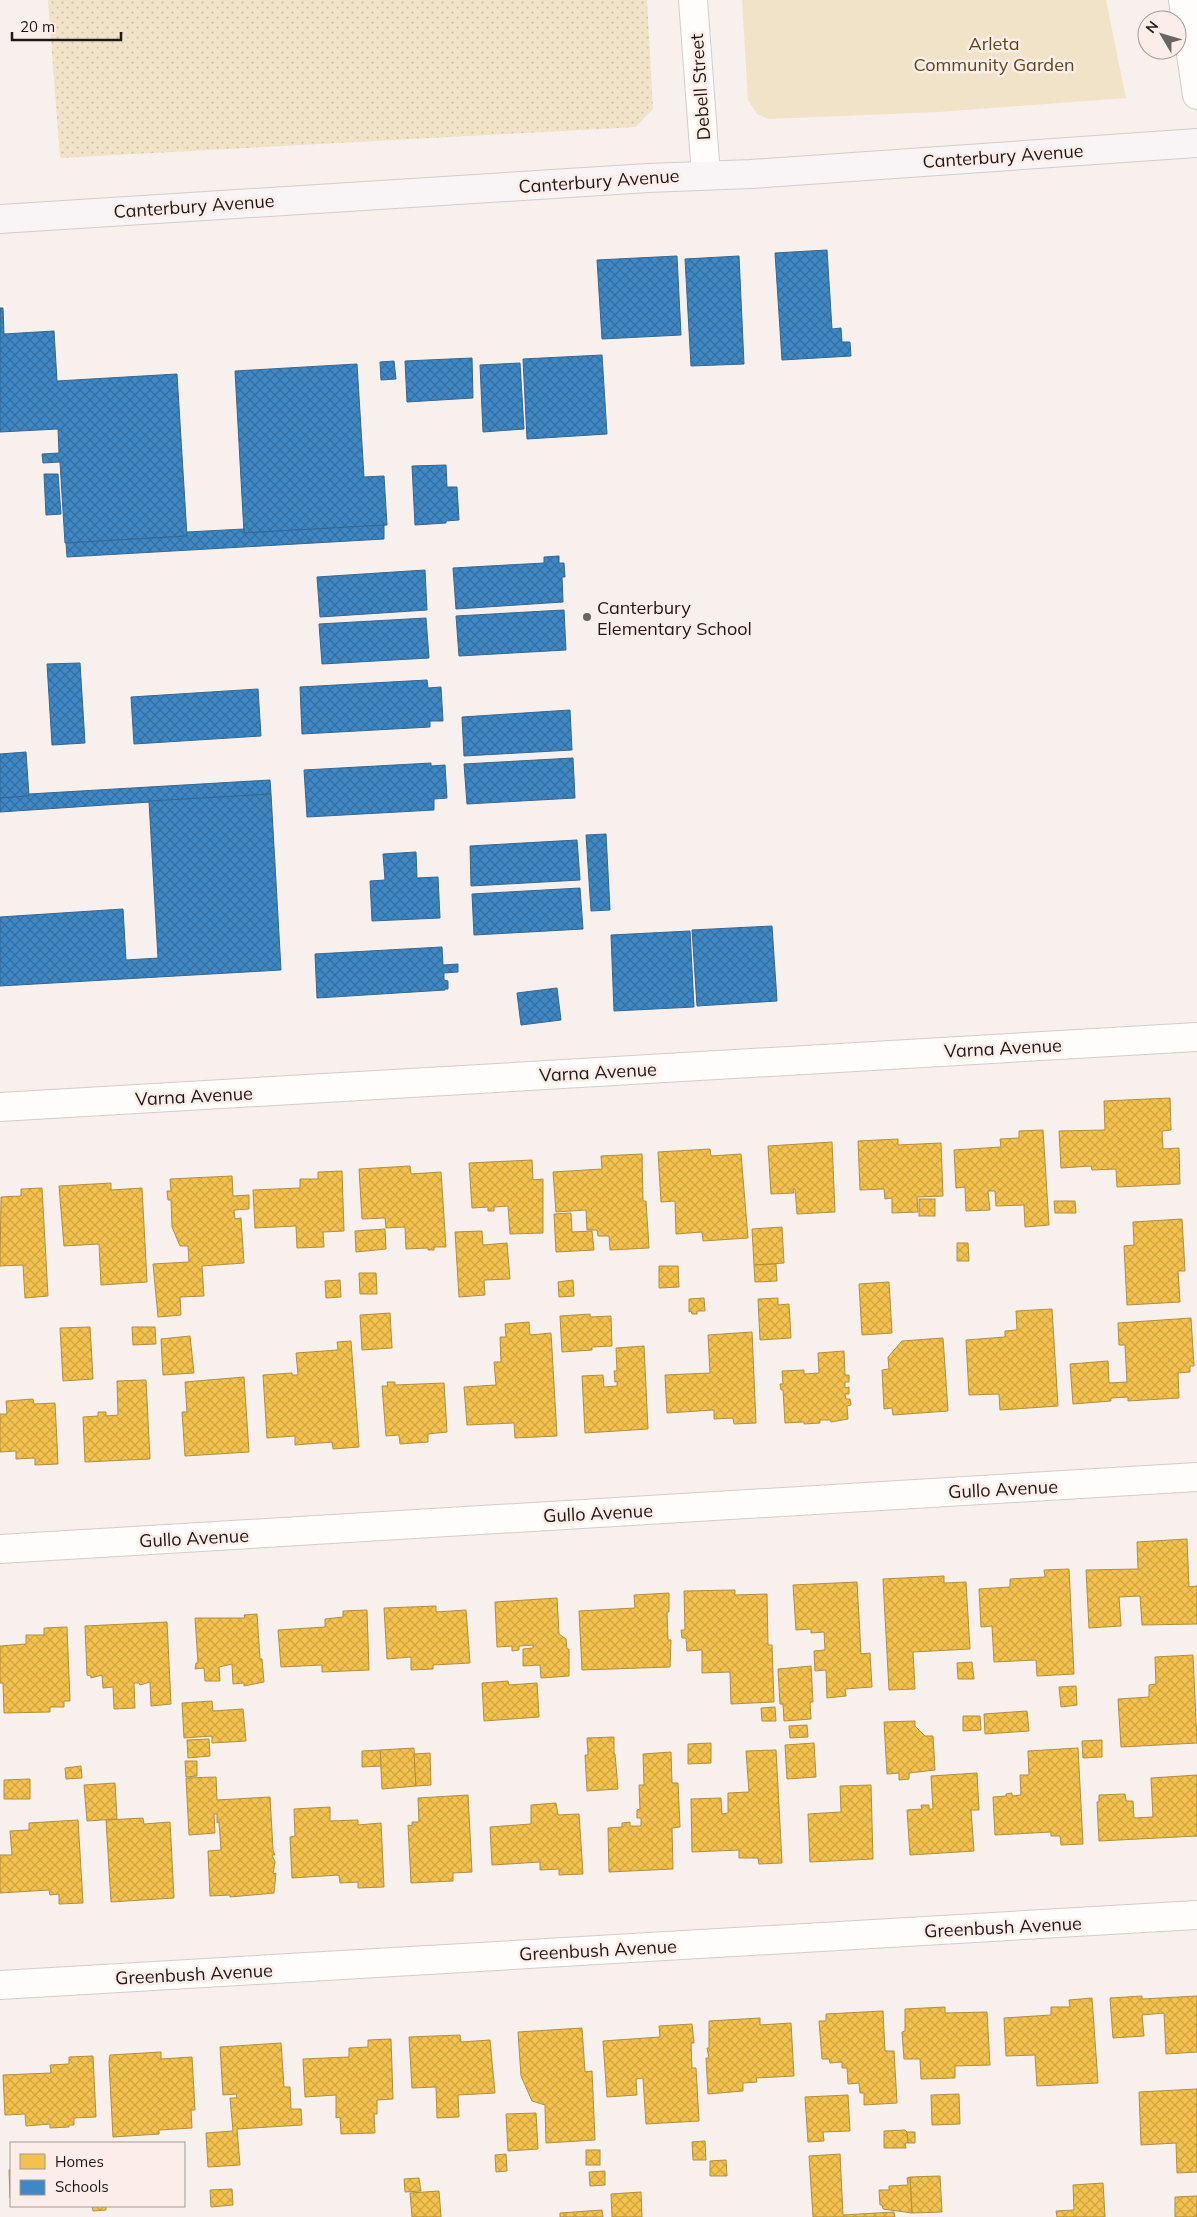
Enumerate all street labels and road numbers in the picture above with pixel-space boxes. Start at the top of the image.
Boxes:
street label: Debell Street [685,33,715,141]
street label: Canterbury Avenue [922,139,1084,173]
street label: Canterbury Avenue [518,164,680,198]
street label: Canterbury Avenue [113,189,275,223]
street label: Varna Avenue [944,1033,1062,1063]
street label: Varna Avenue [539,1057,657,1087]
street label: Varna Avenue [135,1081,253,1111]
street label: Gullo Avenue [948,1475,1058,1503]
street label: Gullo Avenue [543,1499,653,1527]
street label: Gullo Avenue [139,1524,249,1552]
street label: Greenbush Avenue [924,1911,1082,1943]
street label: Greenbush Avenue [519,1934,677,1966]
street label: Greenbush Avenue [115,1958,273,1990]

